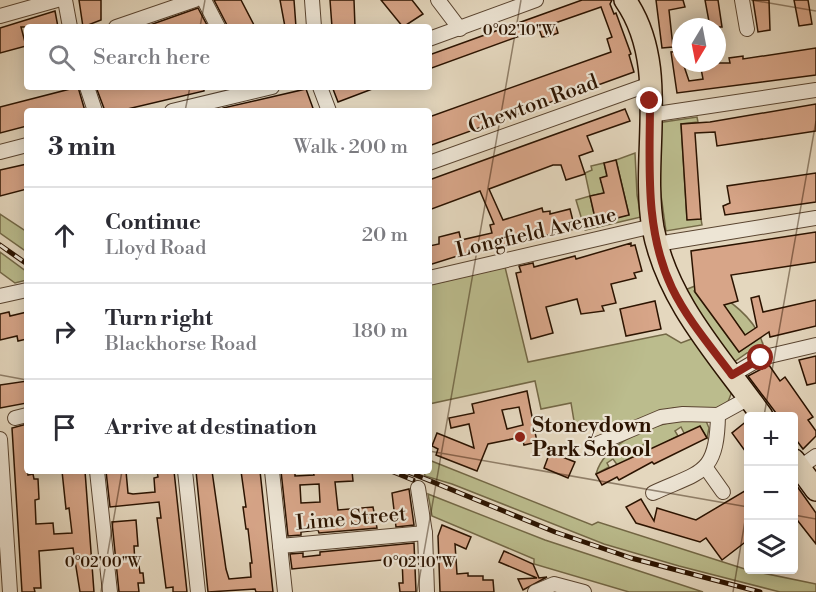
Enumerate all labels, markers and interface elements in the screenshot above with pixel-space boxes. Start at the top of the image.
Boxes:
north arrow [672,18,726,72]
text: 0°02'10"W [483,21,556,40]
search box [24,24,432,90]
icon: search [45,41,78,74]
text: Search here [93,44,210,71]
street label: Chewton Road [465,69,602,140]
route end [636,87,662,113]
text: 3 min [48,131,116,163]
text: Walk · 200 m [294,135,408,160]
street label: Longfield Avenue [453,202,619,264]
text: Continue [105,209,201,236]
icon: ahead [48,219,81,252]
text: 20 m [362,223,408,248]
text: Lloyd Road [105,236,206,261]
text: Turn right [105,305,213,332]
icon: right [48,315,81,348]
text: 180 m [353,319,408,344]
text: Blackhorse Road [105,332,257,357]
route start [747,344,773,370]
icon: arrive [48,411,81,444]
map controls [744,412,798,574]
button: + [744,412,798,466]
place label: Stoneydown Park School [532,413,651,463]
text: Arrive at destination [105,414,317,441]
marker: Stoneydown Park School [513,430,527,444]
button: − [744,466,798,520]
street label: Lime Street [295,501,408,537]
button: layers [744,520,798,574]
text: 0°02'00"W [65,553,142,572]
text: 0°02'10"W [383,553,456,572]

